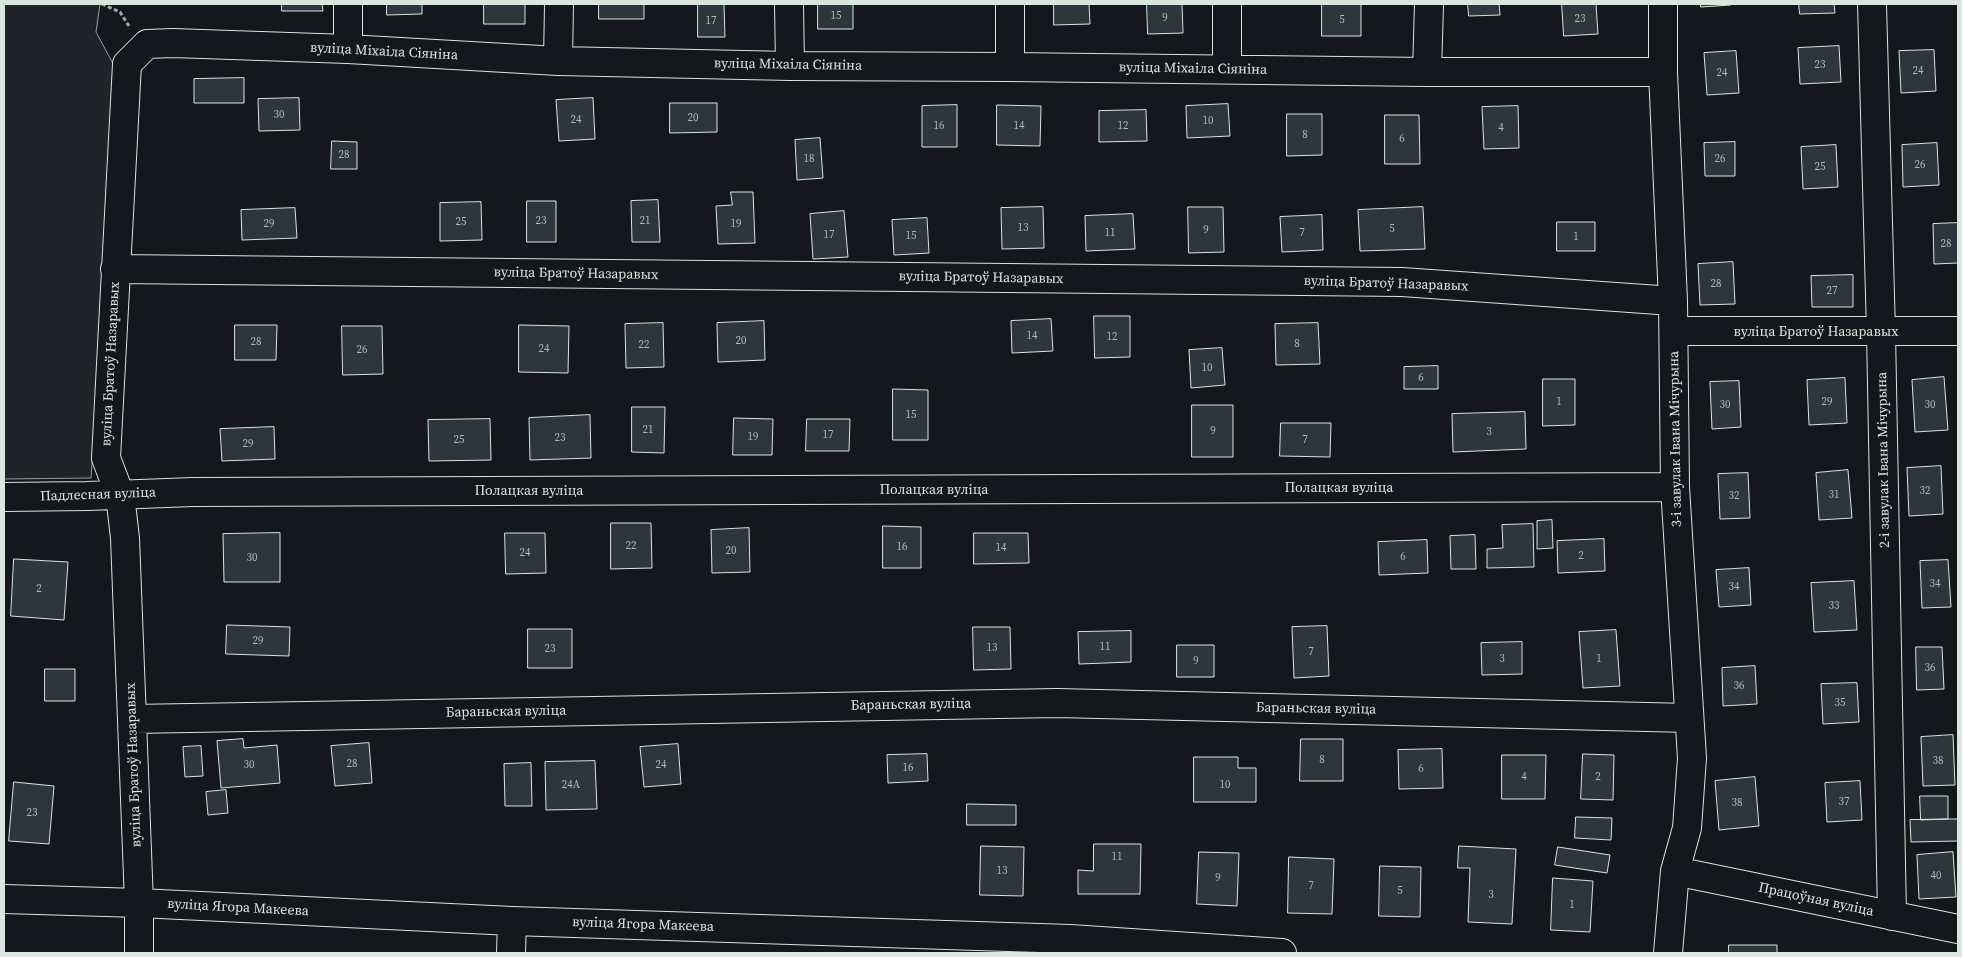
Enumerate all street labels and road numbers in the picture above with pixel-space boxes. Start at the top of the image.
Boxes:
street label: вуліца Міхаіла Сіяніна [310,40,458,64]
street label: вуліца Міхаіла Сіяніна [714,55,862,75]
street label: вуліца Міхаіла Сіяніна [1119,59,1267,79]
street label: вуліца Братоў Назаравых [493,264,659,284]
street label: вуліца Братоў Назаравых [898,268,1064,288]
street label: вуліца Братоў Назаравых [1303,273,1469,295]
street label: вуліца Братоў Назаравых [98,281,124,447]
street label: вуліца Братоў Назаравых [1734,324,1898,340]
street label: 3-і завулак Івана Мічурына [1666,351,1686,527]
street label: 2-і завулак Івана Мічурына [1874,372,1894,548]
street label: Полацкая вуліца [1285,480,1393,496]
street label: Полацкая вуліца [880,482,988,498]
street label: Полацкая вуліца [475,483,583,499]
street label: Падлесная вуліца [40,485,156,505]
street label: вуліца Братоў Назаравых [123,682,145,848]
street label: Бараньская вуліца [851,696,971,714]
street label: Бараньская вуліца [1256,700,1376,718]
street label: Бараньская вуліца [446,703,566,721]
street label: Працоўная вуліца [1757,880,1875,920]
street label: вуліца Ягора Макеева [167,896,309,920]
street label: вуліца Ягора Макеева [572,914,714,936]

